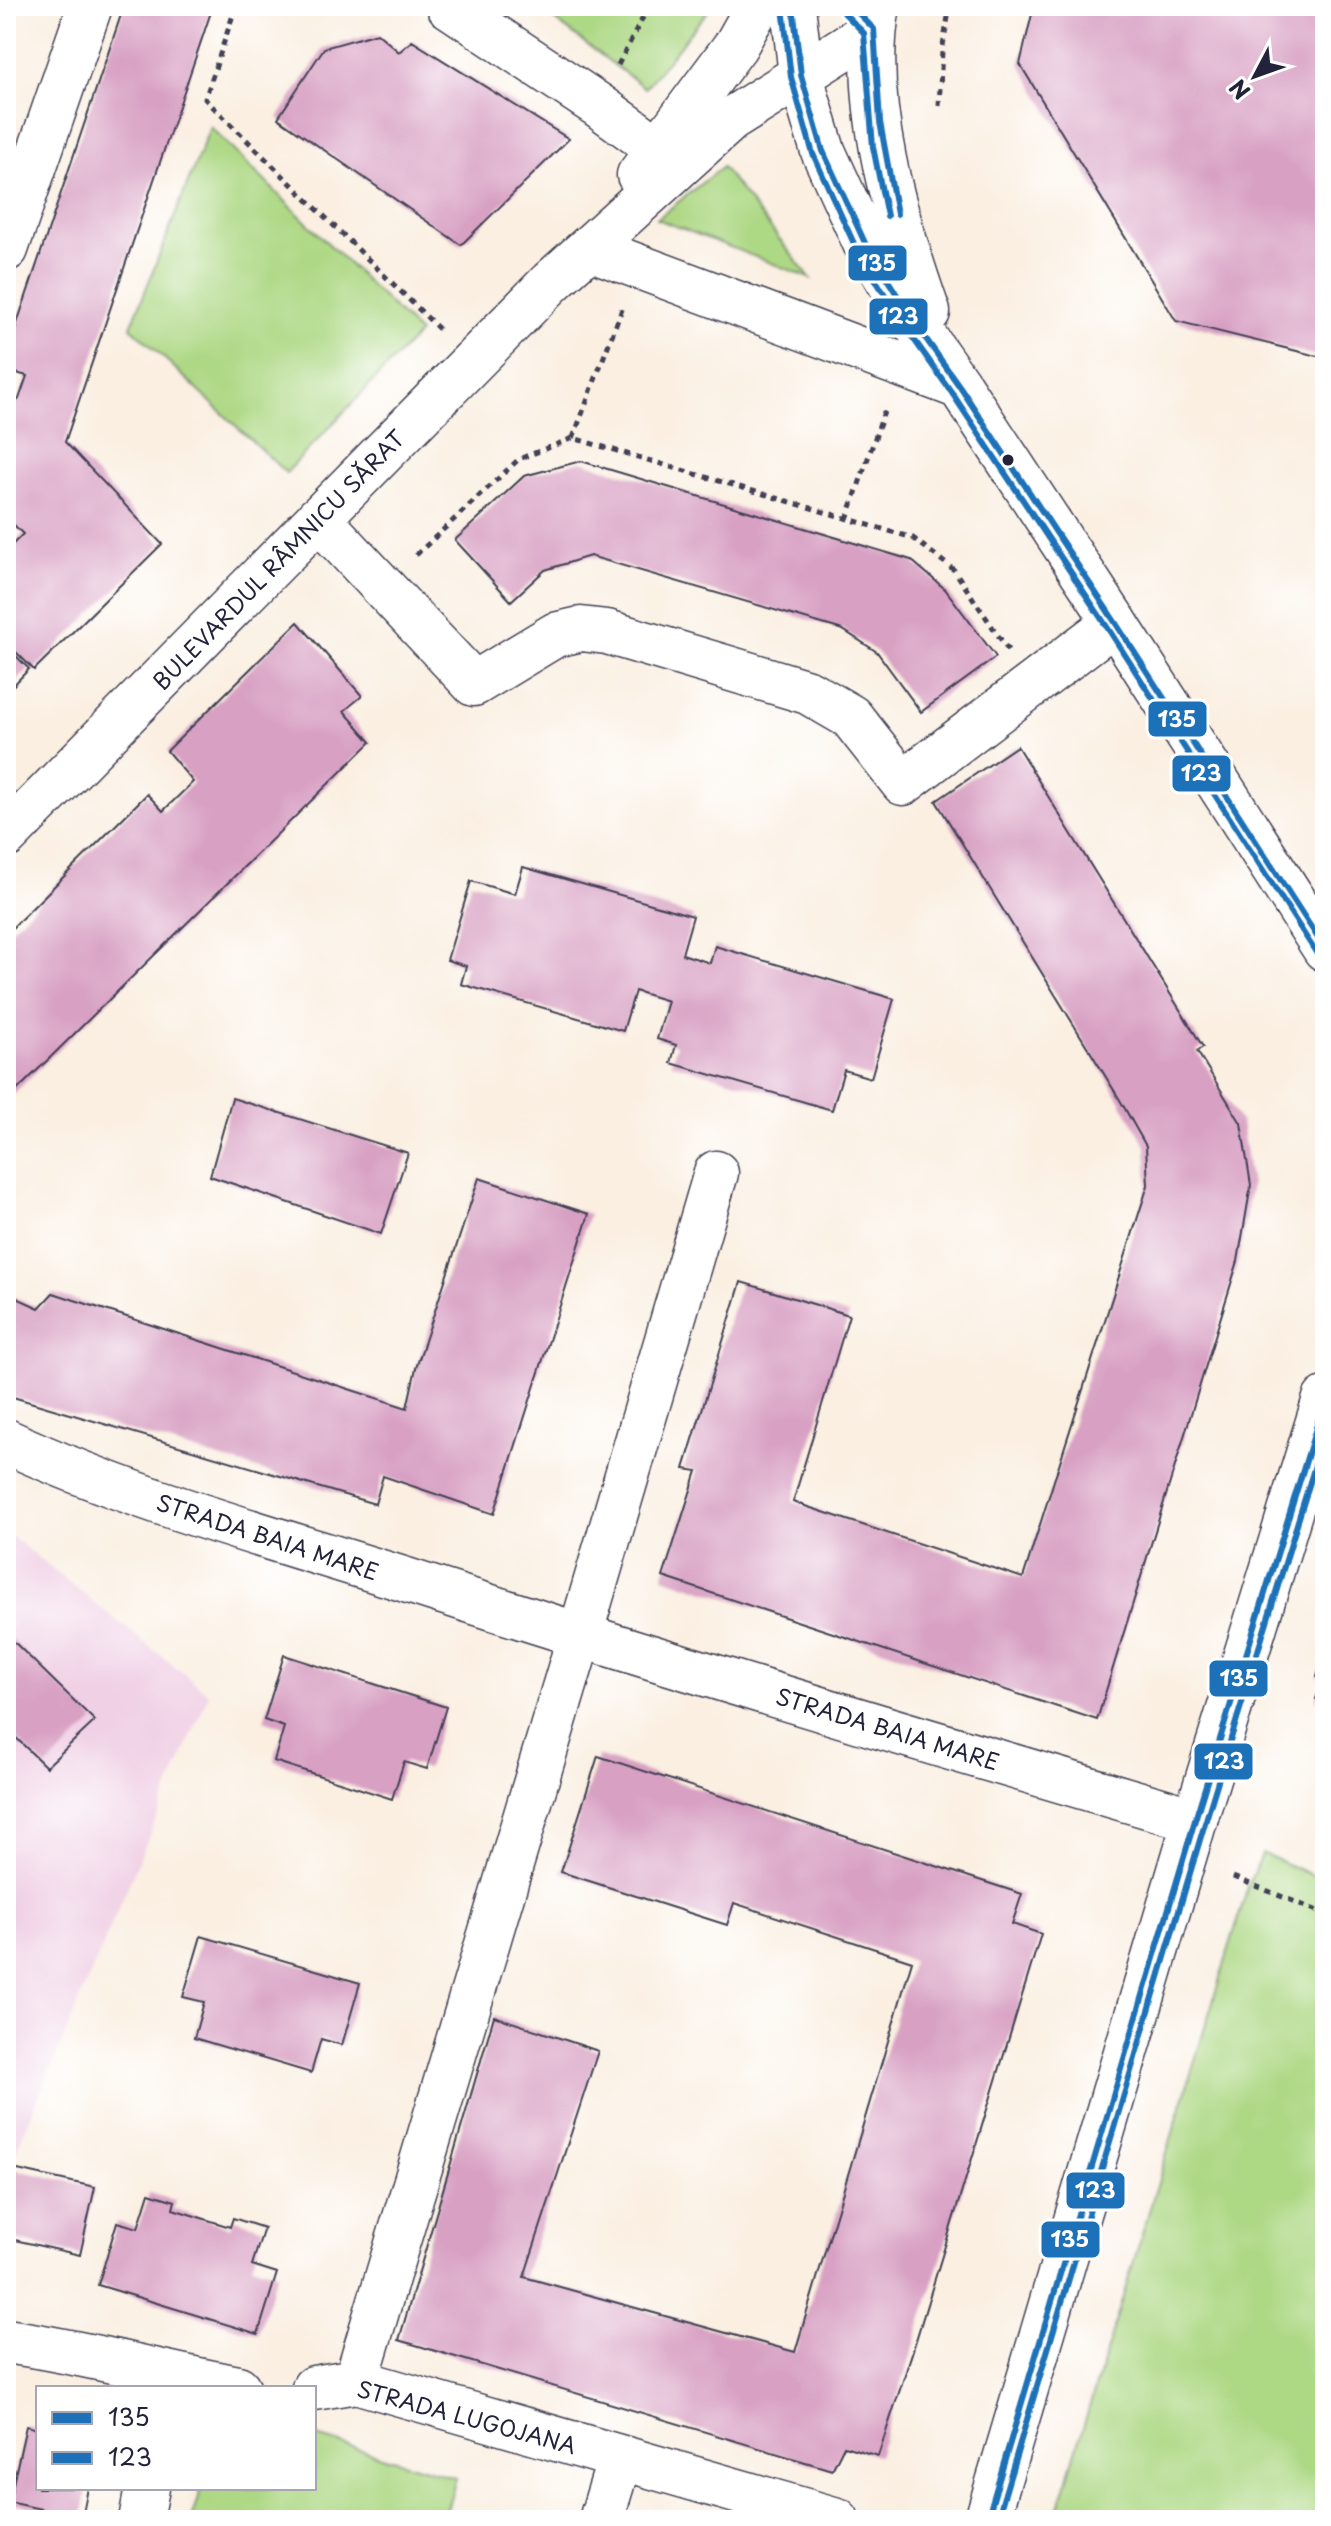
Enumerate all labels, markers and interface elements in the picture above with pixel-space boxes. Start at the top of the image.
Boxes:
north arrow [1215,36,1295,116]
text: N [1221,73,1257,108]
line badge: 135 [847,244,908,282]
text: 135 [858,245,896,278]
line badge: 123 [868,297,929,336]
text: 123 [878,298,918,331]
street label: BULEVARDUL RÂMNICU SĂRAT [144,421,412,697]
unlabelled marker [1000,452,1016,468]
line badge: 135 [1147,700,1208,738]
text: 135 [1158,701,1196,734]
line badge: 123 [1171,754,1232,793]
text: 123 [1181,755,1221,788]
street label: STRADA BAIA MARE [153,1484,383,1588]
line badge: 135 [1208,1659,1269,1698]
text: 135 [1220,1660,1258,1693]
street label: STRADA BAIA MARE [772,1678,1004,1778]
line badge: 123 [1193,1742,1254,1781]
text: 123 [1204,1743,1244,1776]
line badge: 123 [1065,2171,1126,2210]
text: 123 [1075,2172,1115,2205]
line badge: 135 [1040,2220,1101,2259]
text: 135 [1051,2221,1089,2254]
street label: STRADA LUGOJANA [354,2371,580,2461]
legend [36,2386,316,2490]
text: 135 [108,2398,150,2434]
text: 123 [108,2438,152,2474]

